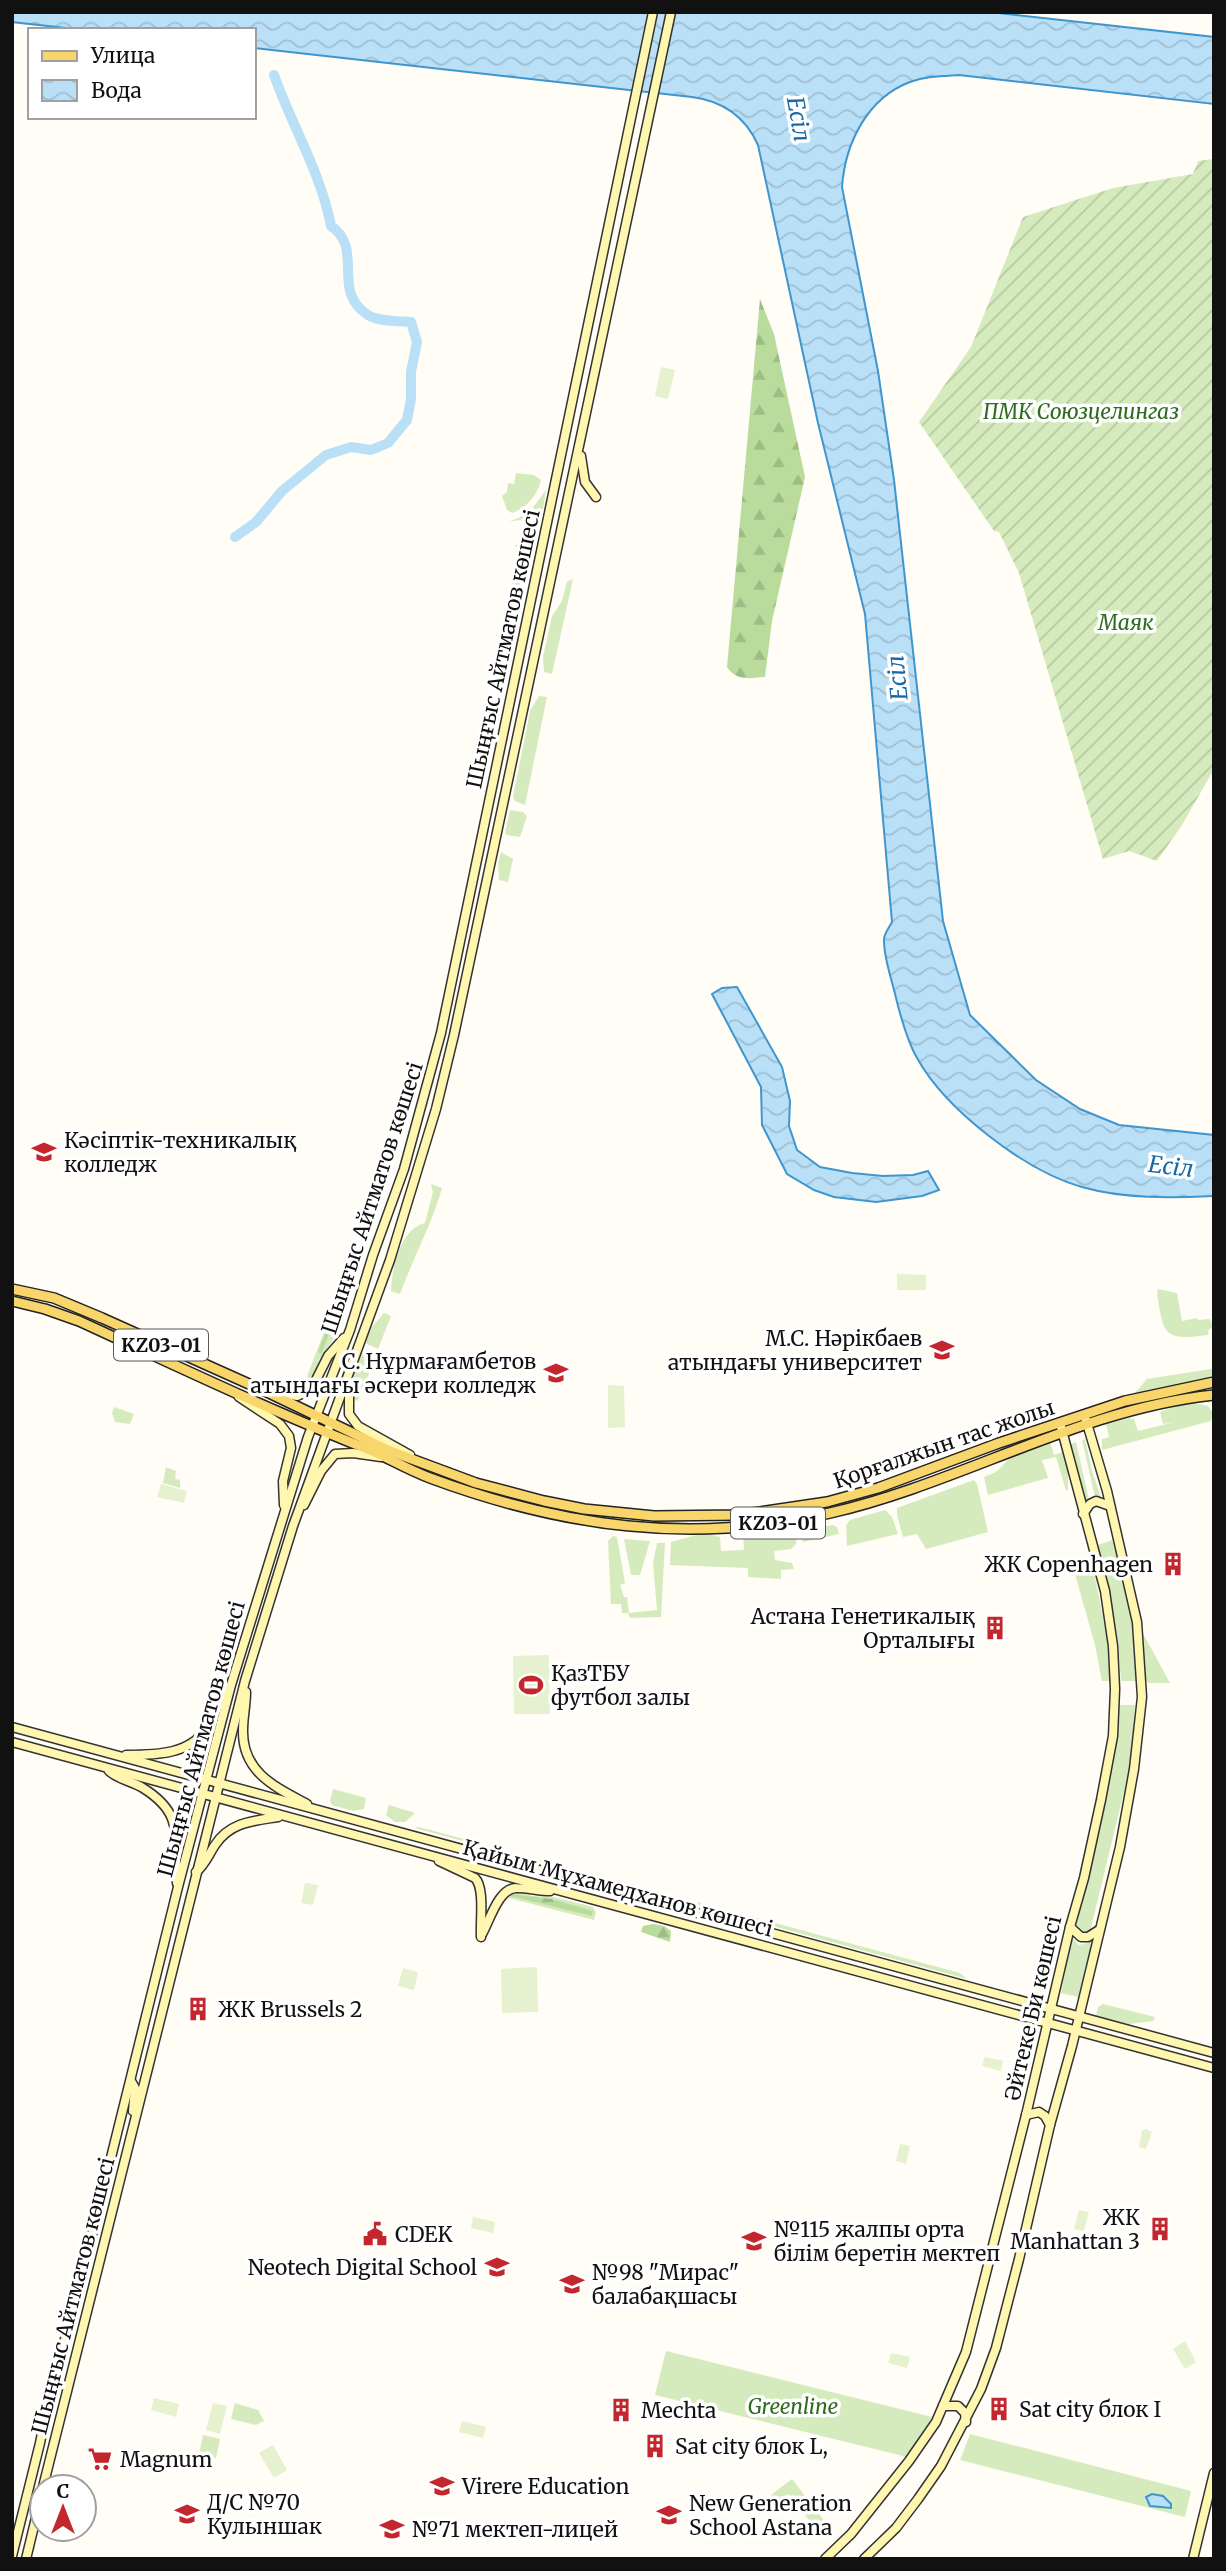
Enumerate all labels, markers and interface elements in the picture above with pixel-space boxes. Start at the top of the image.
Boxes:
legend [28,28,256,119]
text: Улица [90,42,155,69]
text: Вода [91,77,142,104]
water label: Есіл [781,94,817,144]
park label: ПМК Союзцелингаз [983,398,1179,425]
street label: Шыңғыс Айтматов көшесі [460,507,546,791]
park label: Маяк [1097,609,1154,636]
water label: Есіл [880,654,914,702]
street label: Шыңғыс Айтматов көшесі [315,1058,429,1338]
place label: Кәсіптік-техникалық колледж [64,1127,297,1178]
school or university icon: Кәсіптік-техникалық колледж [30,1138,58,1166]
water label: Есіл [1147,1149,1195,1183]
place label: М.С. Нәрікбаев атындағы университет [668,1325,922,1376]
road number: KZ03-01 [114,1330,208,1360]
school or university icon: М.С. Нәрікбаев атындағы университет [928,1336,956,1364]
place label: С. Нұрмағамбетов атындағы әскери колледж [251,1348,536,1399]
school or university icon: С. Нұрмағамбетов атындағы әскери колледж [542,1359,570,1387]
street label: Қорғалжын тас жолы [830,1394,1058,1494]
road number: KZ03-01 [731,1508,825,1539]
building icon: ЖК Copenhagen [1159,1550,1187,1578]
place label: ЖК Copenhagen [984,1551,1153,1578]
street label: Шыңғыс Айтматов көшесі [151,1598,251,1880]
place label: Астана Генетикалық Орталығы [750,1603,976,1654]
building icon: Астана Генетикалық Орталығы [981,1614,1009,1642]
place label: ҚазТБУ футбол залы [551,1660,690,1711]
sports icon: ҚазТБУ футбол залы [517,1671,545,1699]
street label: Қайым Мұхамедханов көшесі [460,1834,776,1943]
street label: Әйтеке Би көшесі [999,1913,1067,2103]
building icon: ЖК Brussels 2 [184,1995,212,2023]
place label: ЖК Brussels 2 [218,1996,363,2023]
street label: Шыңғыс Айтматов көшесі [25,2154,121,2437]
place label: ЖК Manhattan 3 [1010,2204,1140,2255]
building icon: ЖК Manhattan 3 [1146,2215,1174,2243]
place label: №115 жалпы орта білім беретін мектеп [774,2216,1000,2267]
public building icon: CDEK [361,2220,389,2248]
place label: CDEK [395,2221,453,2248]
school or university icon: №115 жалпы орта білім беретін мектеп [740,2227,768,2255]
school or university icon: Neotech Digital School [483,2253,511,2281]
place label: Neotech Digital School [248,2254,477,2281]
place label: №98 "Мирас" балабақшасы [592,2259,739,2310]
school or university icon: №98 "Мирас" балабақшасы [558,2270,586,2298]
park label: Greenline [748,2393,838,2420]
building icon: Sat city блок I [985,2395,1013,2423]
building icon: Mechta [607,2396,635,2424]
place label: Sat city блок I [1019,2396,1161,2423]
place label: Mechta [641,2397,716,2424]
building icon: Sat city блок L, [641,2432,669,2460]
place label: Sat city блок L, [675,2433,828,2460]
supermarket icon: Magnum [86,2445,114,2473]
place label: Magnum [120,2446,213,2473]
school or university icon: Virere Education [428,2472,456,2500]
north arrow [28,2473,98,2543]
place label: Virere Education [461,2473,630,2500]
text: С [57,2479,69,2503]
place label: Д/С №70 Кулыншак [207,2489,322,2540]
place label: New Generation School Astana [689,2490,852,2541]
school or university icon: Д/С №70 Кулыншак [173,2500,201,2528]
school or university icon: New Generation School Astana [655,2501,683,2529]
school or university icon: №71 мектеп-лицей [378,2515,406,2543]
place label: №71 мектеп-лицей [412,2516,618,2543]

